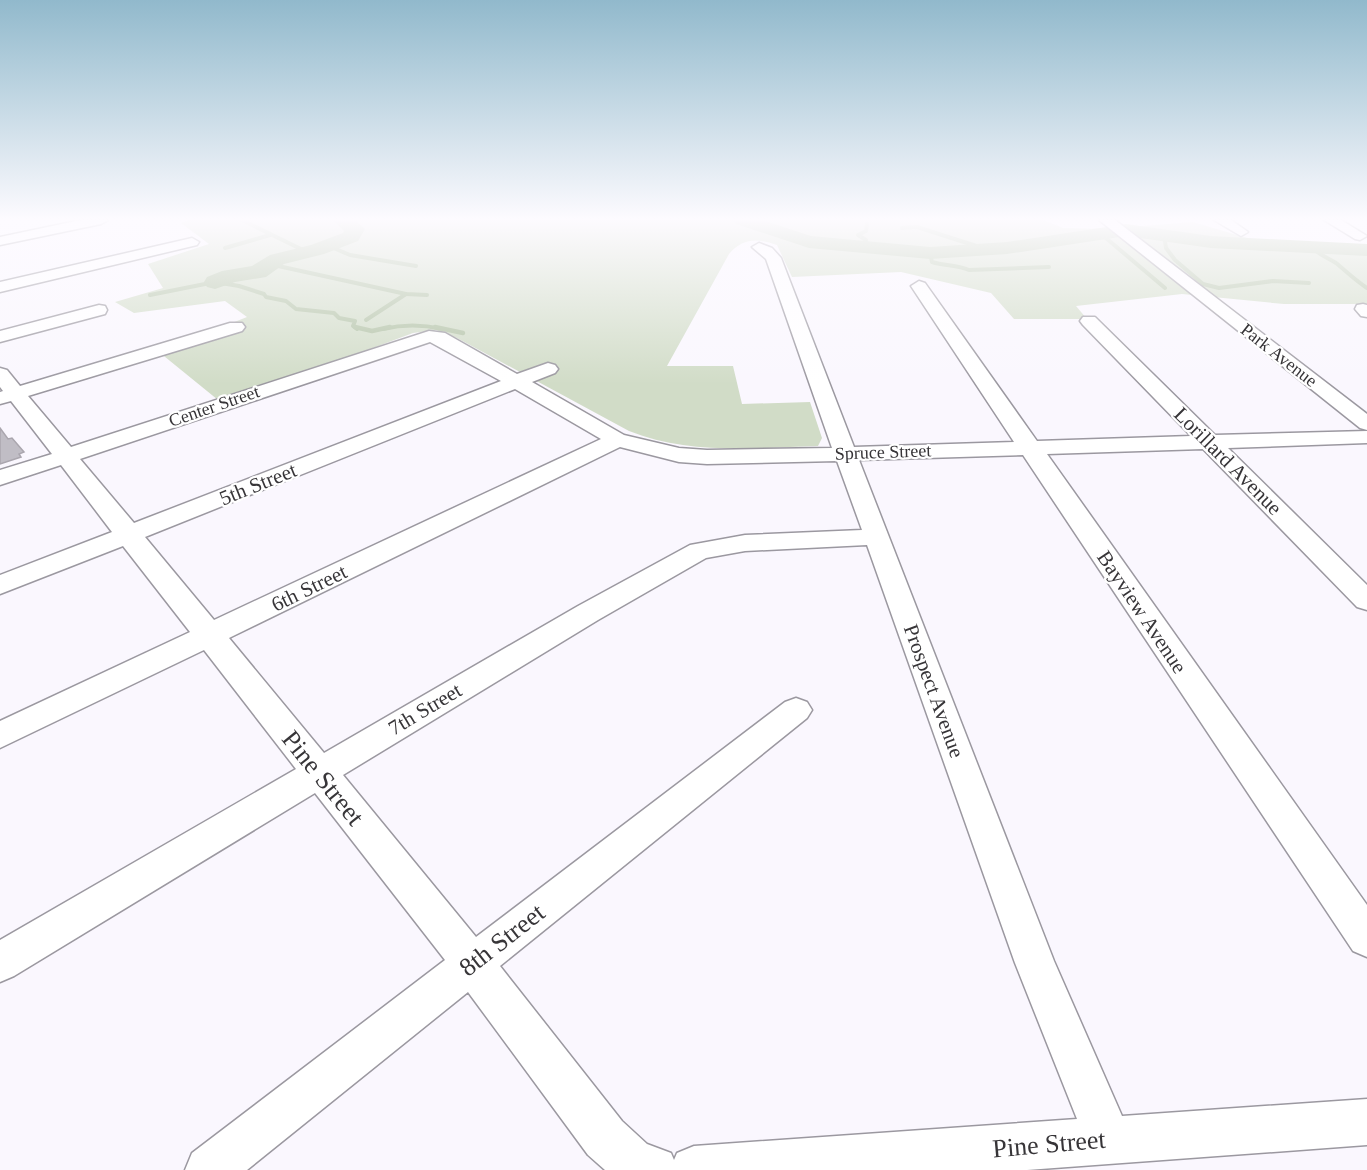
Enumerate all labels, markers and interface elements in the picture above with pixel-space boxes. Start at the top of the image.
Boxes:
street label: Park Avenue [1237,319,1321,391]
street label: Center Street [166,381,262,431]
street label: Lorillard Avenue [1169,402,1287,520]
street label: Spruce Street [834,440,932,464]
street label: 5th Street [216,458,300,510]
street label: Bayview Avenue [1092,546,1192,678]
street label: 6th Street [267,559,351,617]
street label: Prospect Avenue [899,621,969,761]
street label: 7th Street [384,678,466,740]
street label: Pine Street [276,725,370,832]
street label: 8th Street [454,897,551,982]
street label: Pine Street [991,1125,1108,1163]

